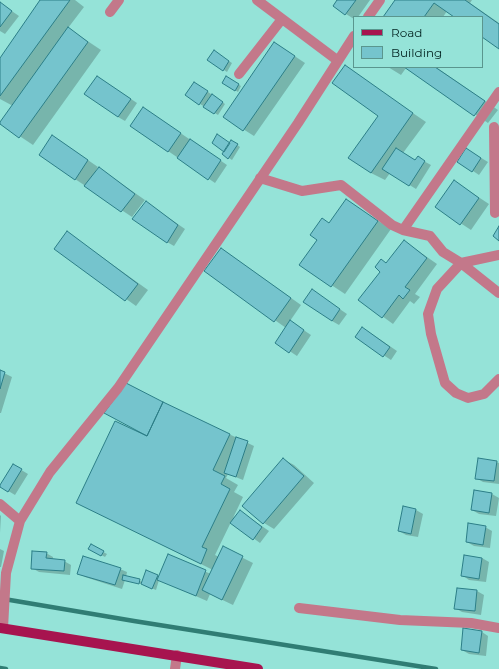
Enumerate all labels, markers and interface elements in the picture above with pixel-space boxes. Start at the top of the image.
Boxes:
legend [353,16,483,68]
text: Road [391,25,422,40]
text: Building [391,45,442,60]

